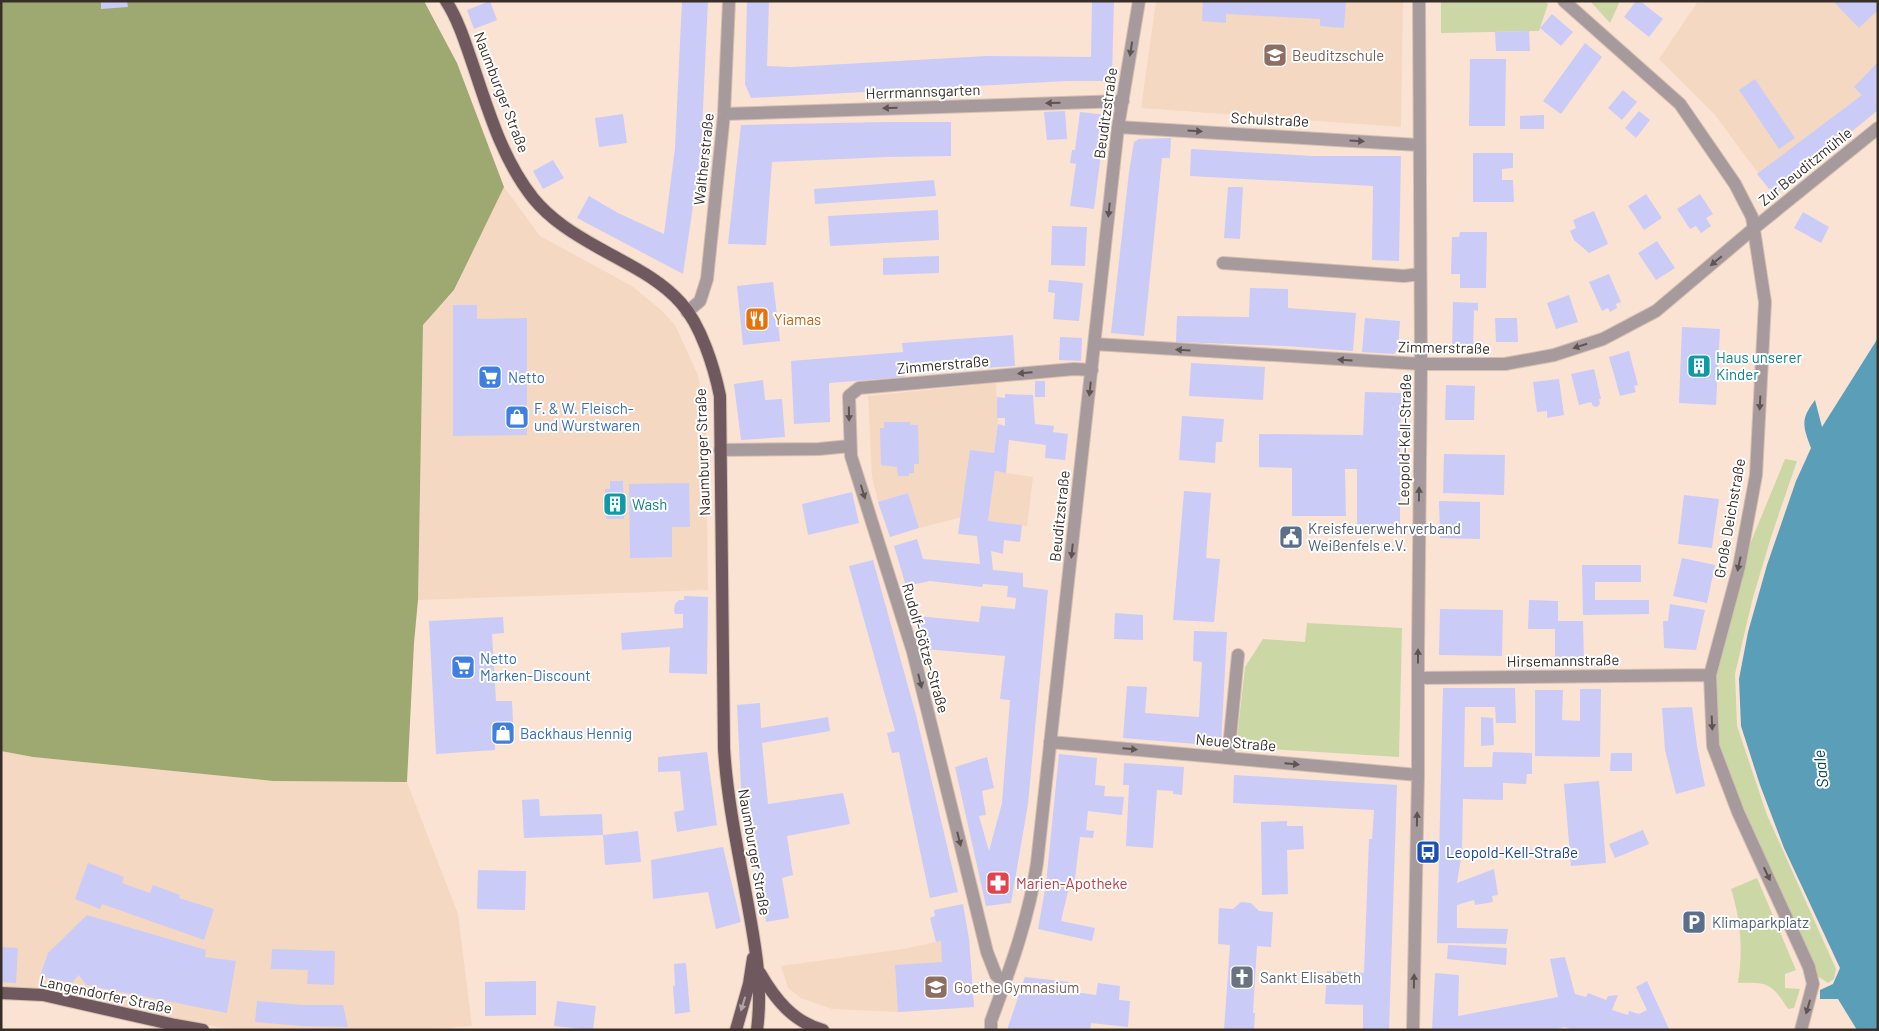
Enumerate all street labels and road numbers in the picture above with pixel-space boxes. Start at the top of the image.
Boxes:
street label: Naumburger Straße [471,29,533,155]
street label: Beuditzstraße [1090,66,1120,160]
street label: Herrmannsgarten [865,80,981,102]
street label: Schulstraße [1230,108,1310,130]
street label: Waltherstraße [689,112,717,206]
street label: Zur Beuditzmühle [1755,123,1855,209]
street label: Zimmerstraße [1398,337,1490,357]
street label: Zimmerstraße [896,351,990,377]
street label: Leopold-Kell-Straße [1394,374,1414,506]
street label: Naumburger Straße [691,388,713,516]
street label: Große Deichstraße [1710,457,1748,579]
street label: Beuditzstraße [1045,469,1073,563]
street label: Rudolf-Götze-Straße [899,581,953,715]
street label: Hirsemannstraße [1507,650,1619,670]
street label: Neue Straße [1195,730,1277,754]
street label: Naumburger Straße [735,787,775,917]
street label: Langendorfer Straße [38,971,174,1017]

